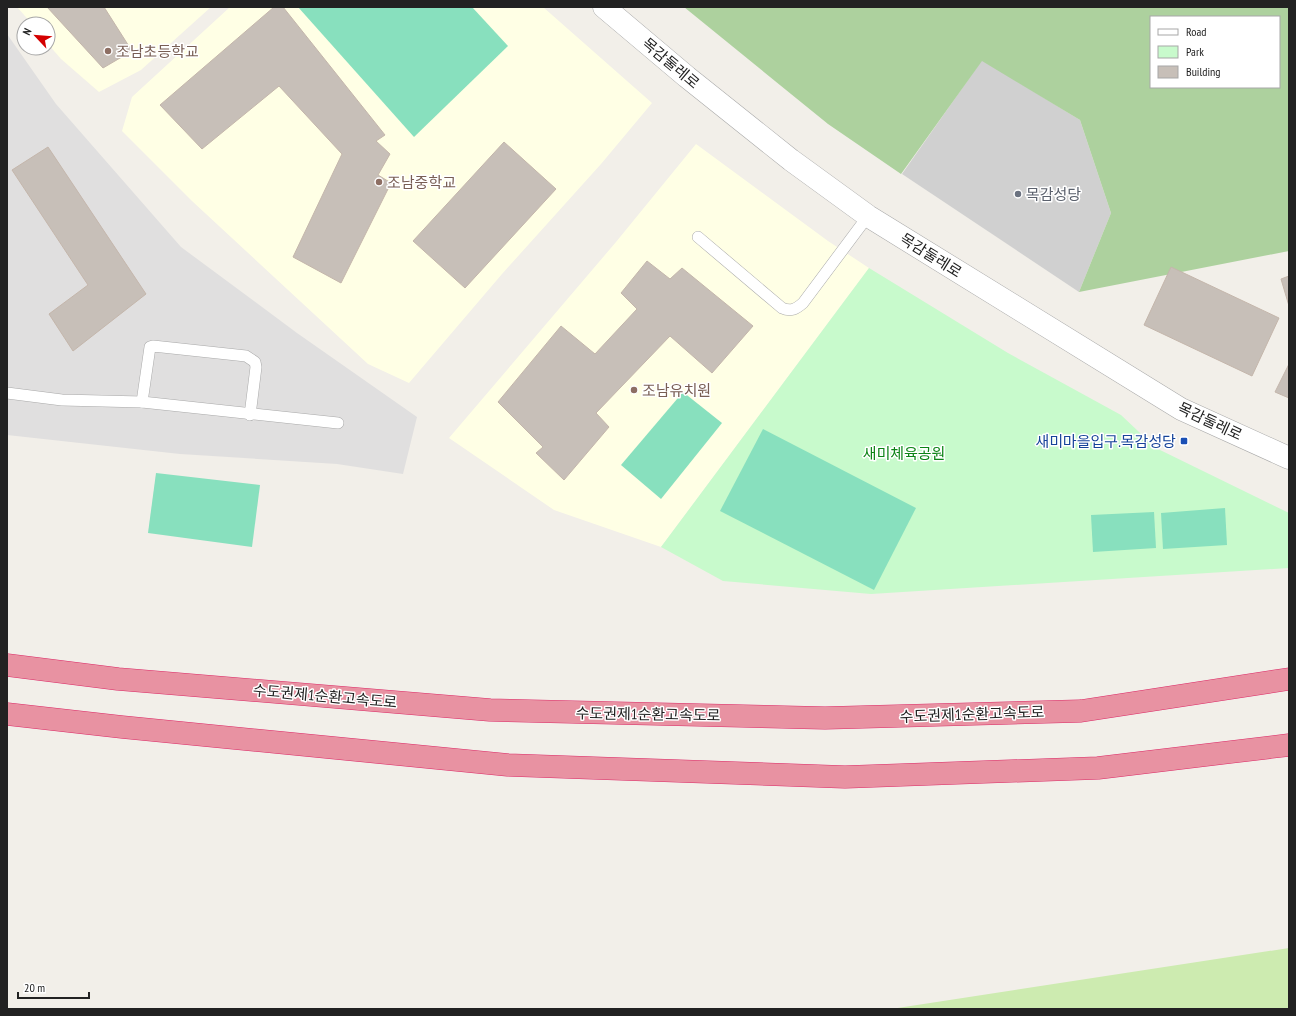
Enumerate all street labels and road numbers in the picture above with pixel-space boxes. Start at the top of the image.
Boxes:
street label: 목감둘레로 [638,34,704,92]
street label: 목감둘레로 [897,229,965,281]
street label: 목감둘레로 [1175,398,1245,444]
street label: 수도권제1순환고속도로 [252,680,398,712]
street label: 수도권제1순환고속도로 [899,702,1045,726]
street label: 수도권제1순환고속도로 [575,703,721,725]

